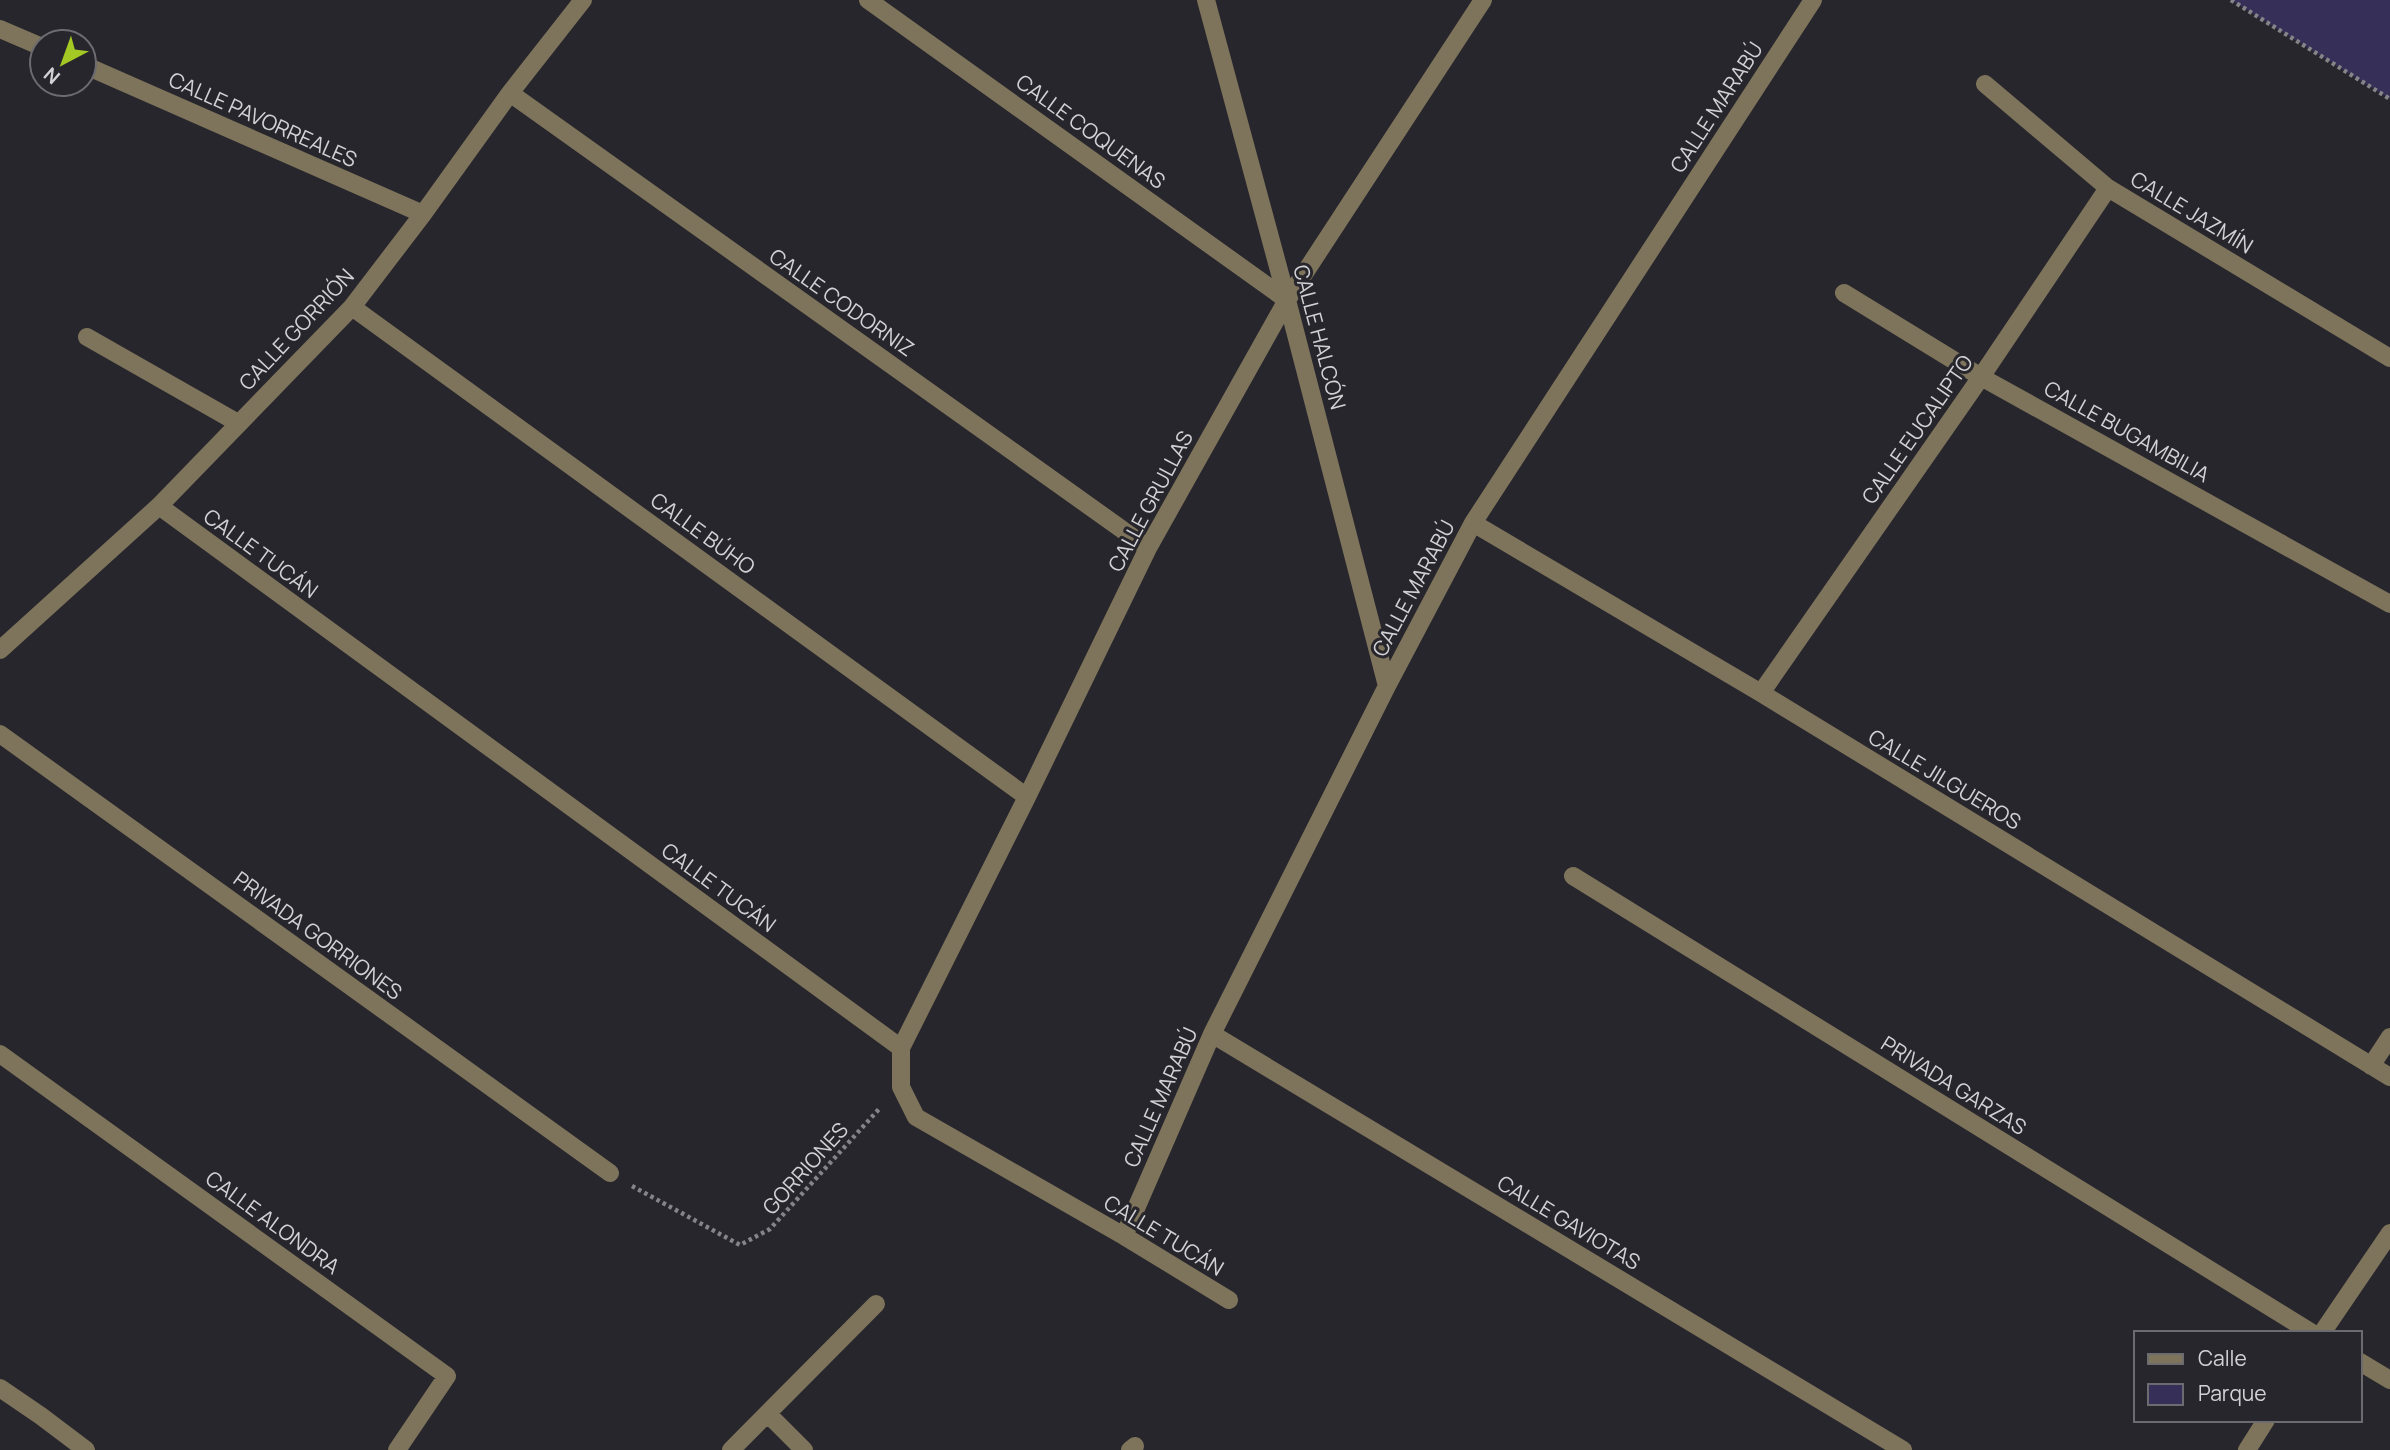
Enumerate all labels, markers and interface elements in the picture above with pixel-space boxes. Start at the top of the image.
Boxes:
north arrow [28,28,98,98]
street label: CALLE MARABÚ [1663,36,1769,178]
text: N [38,62,66,90]
street label: CALLE PAVORREALES [164,65,362,173]
street label: CALLE COQUENAS [1011,67,1171,195]
street label: CALLE JAZMÍN [2126,164,2258,260]
street label: CALLE CODORNIZ [764,242,920,362]
street label: CALLE GORRIÓN [232,262,360,396]
street label: CALLE HALCÓN [1287,262,1353,412]
street label: CALLE EUCALIPTO [1855,349,1979,509]
street label: CALLE BUGAMBILIA [2039,374,2215,488]
street label: CALLE GRULLAS [1101,426,1199,576]
street label: CALLE BÚHO [645,486,761,580]
street label: CALLE TUCÁN [198,502,324,604]
street label: CALLE MARABÚ [1365,515,1461,661]
street label: CALLE JILGUEROS [1863,722,2027,836]
street label: CALLE TUCÁN [656,836,782,938]
street label: PRIVADA GORRIONES [228,864,408,1006]
street label: CALLE MARABÚ [1117,1022,1203,1172]
street label: PRIVADA GARZAS [1876,1029,2032,1141]
street label: GORRIONES [756,1116,854,1220]
street label: CALLE ALONDRA [200,1164,346,1280]
street label: CALLE GAVIOTAS [1492,1168,1646,1276]
street label: CALLE TUCÁN [1099,1188,1229,1282]
legend [2134,1331,2362,1422]
text: Calle [2198,1344,2247,1372]
text: Parque [2198,1379,2267,1407]

